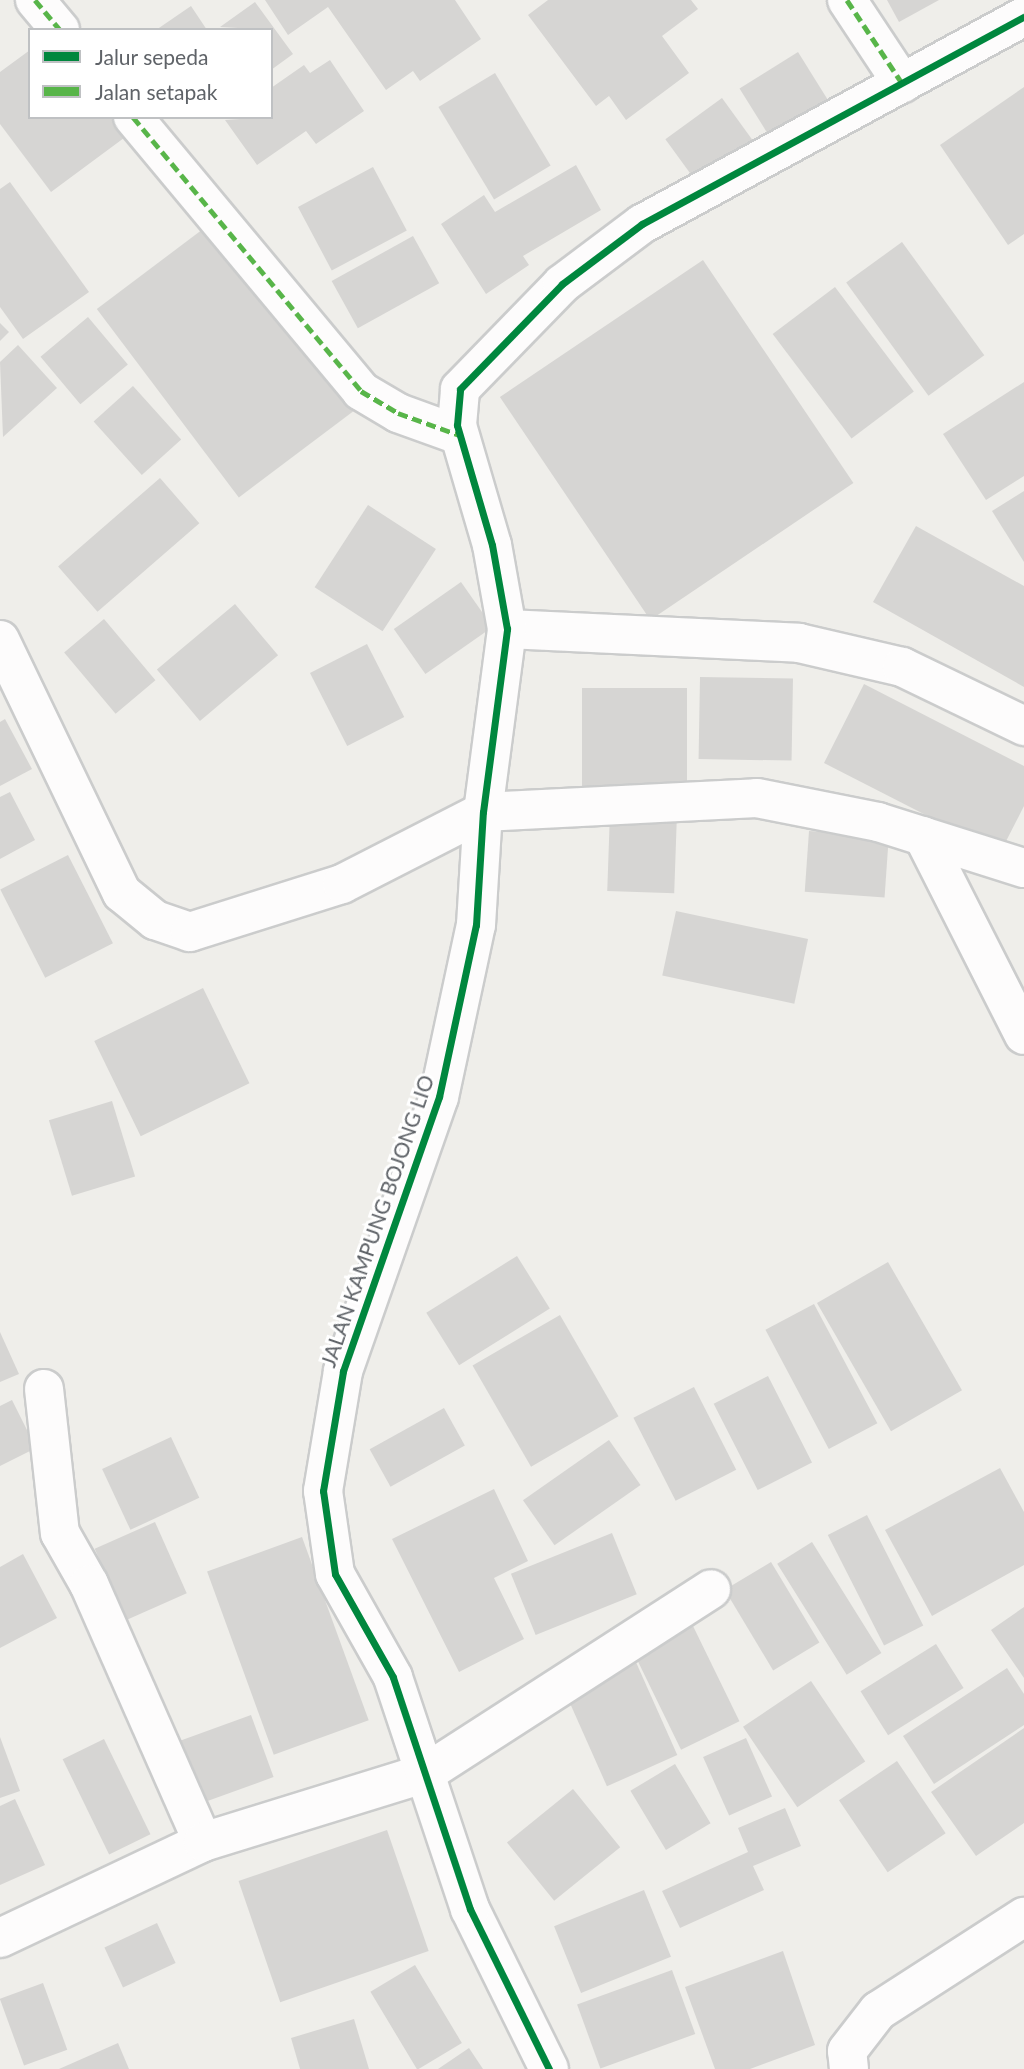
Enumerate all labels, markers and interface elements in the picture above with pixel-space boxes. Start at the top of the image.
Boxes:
legend [28,28,273,119]
text: Jalur sepeda [95,44,208,69]
text: Jalan setapak [95,79,217,104]
street label: JALAN KAMPUNG BOJONG LIO [315,1072,439,1370]

